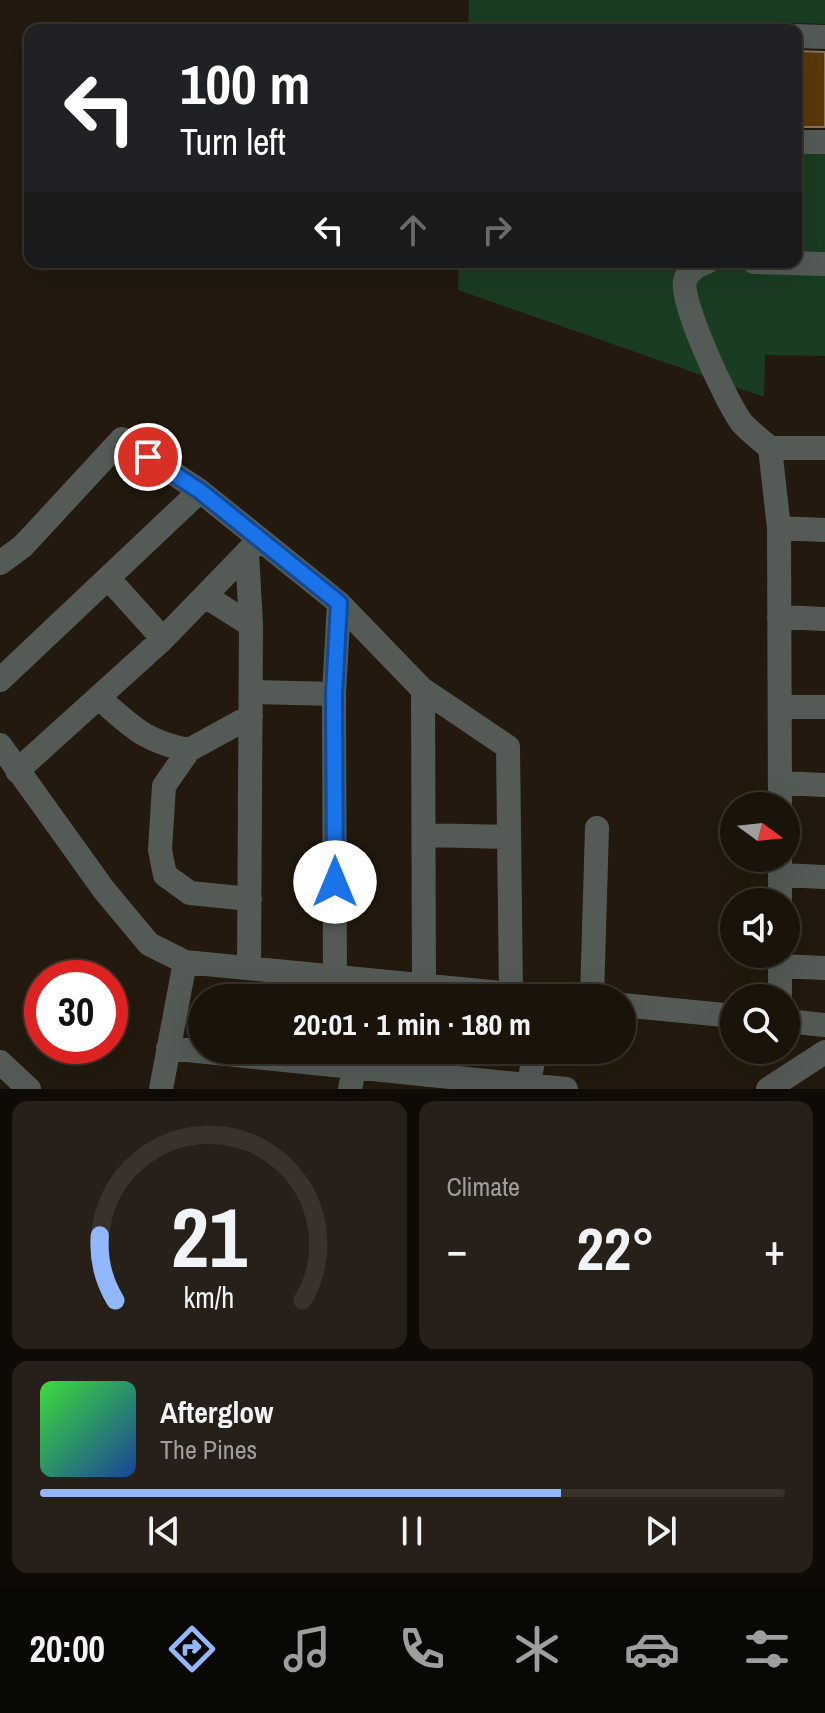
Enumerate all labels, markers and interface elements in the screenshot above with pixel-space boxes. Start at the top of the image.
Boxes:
text: 100 m [180,46,310,121]
icon: left [48,56,152,160]
text: Turn left [180,118,286,166]
icon: left [307,208,351,252]
icon: ahead [391,208,435,252]
icon: right [475,208,519,252]
pin [114,423,182,491]
icon: arrive [126,435,170,479]
north arrow [720,792,800,872]
map controls [720,792,800,1064]
position arrow [293,840,377,924]
button: sound [720,888,800,968]
speed limit sign: 30 [24,960,128,1064]
button: search [720,984,800,1064]
text: 20:01 · 1 min · 180 m [293,1004,531,1044]
text: Climate [447,1169,520,1204]
text: 21 [171,1181,247,1293]
text: 22° [576,1208,655,1289]
text: − [447,1219,468,1279]
text: + [764,1219,785,1279]
text: km/h [184,1278,235,1317]
text: Afterglow [160,1392,273,1432]
text: The Pines [160,1432,257,1467]
icon: previous [142,1509,186,1553]
icon: pause [390,1509,434,1553]
icon: next [639,1509,683,1553]
icon: directions [164,1621,220,1677]
icon: music [279,1621,335,1677]
icon: phone [394,1621,450,1677]
icon: climate [509,1621,565,1677]
icon: car [624,1621,680,1677]
icon: filters [739,1621,795,1677]
text: 20:00 [30,1625,105,1673]

